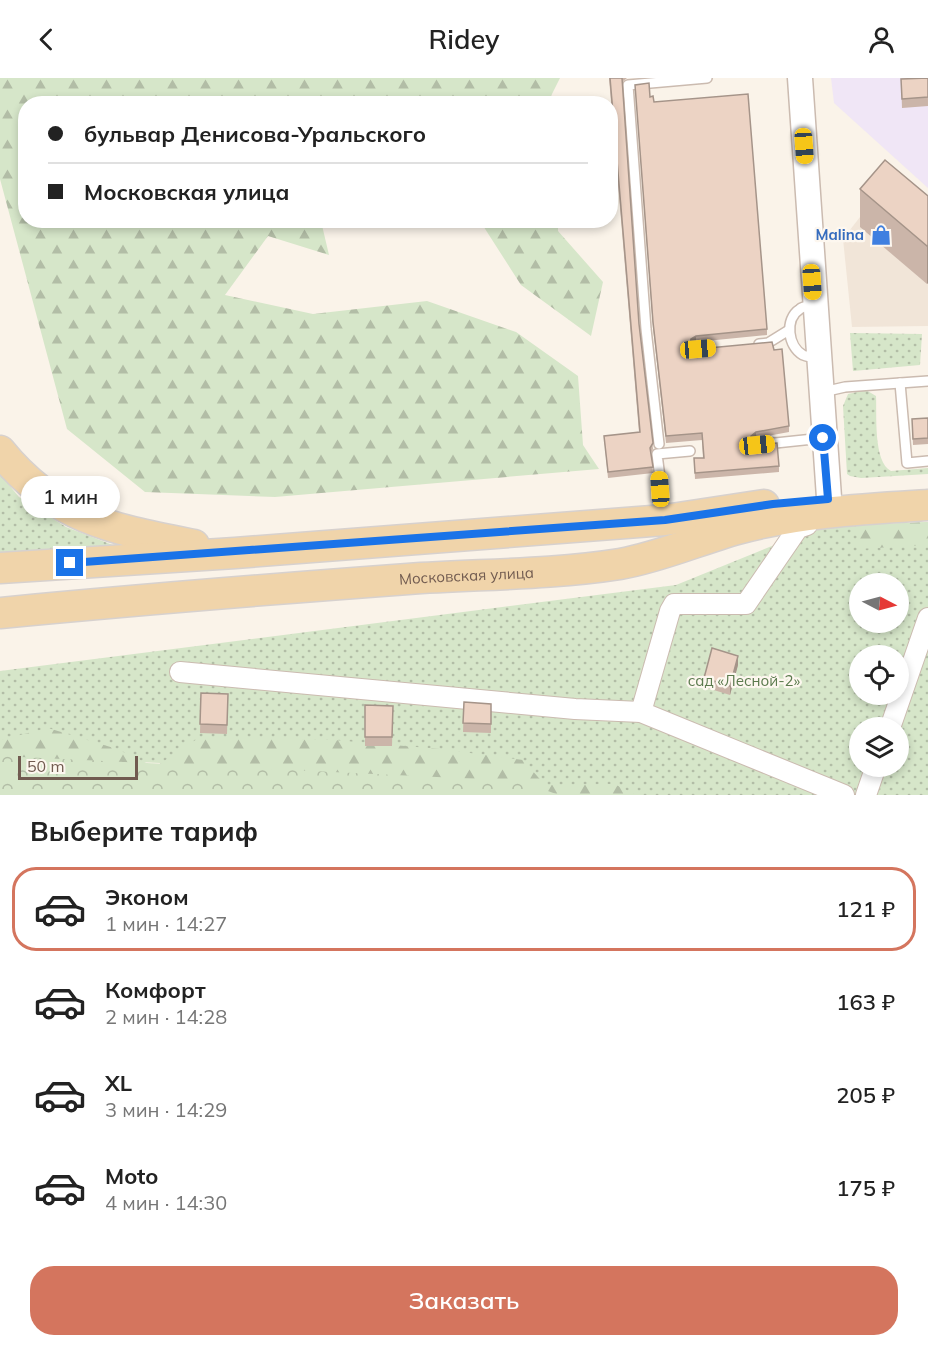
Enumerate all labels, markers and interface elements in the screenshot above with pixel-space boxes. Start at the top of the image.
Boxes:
text: Ridey [428,22,500,56]
icon: back [30,23,63,56]
icon: person [865,23,898,56]
text: бульвар Денисова-Уральского [84,120,426,148]
car [794,127,814,165]
text: Московская улица [84,178,289,206]
shop icon: Malina [869,223,893,247]
place label: Malina [815,225,864,244]
car [802,263,822,301]
car [679,338,717,360]
route start [809,424,836,451]
car [738,434,776,456]
car [650,470,670,508]
callout: 1 мин [20,476,119,518]
text: 1 мин [43,484,98,509]
route end [56,549,83,576]
street label: Московская улица [398,563,534,589]
north arrow [849,573,909,633]
map controls [849,573,909,777]
button: locate [849,645,909,705]
park label: сад «Лесной-2» [688,671,801,690]
button: layers [849,717,909,777]
scale bar [18,753,138,780]
text: 50 m [27,756,64,776]
text: Выберите тариф [30,814,258,848]
icon: car [33,882,87,936]
text: Эконом [105,883,189,911]
text: 121 ₽ [836,895,895,923]
text: 1 мин · 14:27 [105,911,227,936]
icon: car [33,975,87,1029]
text: Комфорт [105,976,206,1004]
text: 163 ₽ [836,988,895,1016]
text: 2 мин · 14:28 [105,1004,227,1029]
icon: car [33,1068,87,1122]
text: XL [105,1069,132,1097]
text: 205 ₽ [836,1081,895,1109]
text: 3 мин · 14:29 [105,1097,227,1122]
icon: car [33,1161,87,1215]
text: Moto [105,1162,158,1190]
text: 175 ₽ [836,1174,895,1202]
text: 4 мин · 14:30 [105,1190,227,1215]
button: Заказать [30,1266,898,1335]

